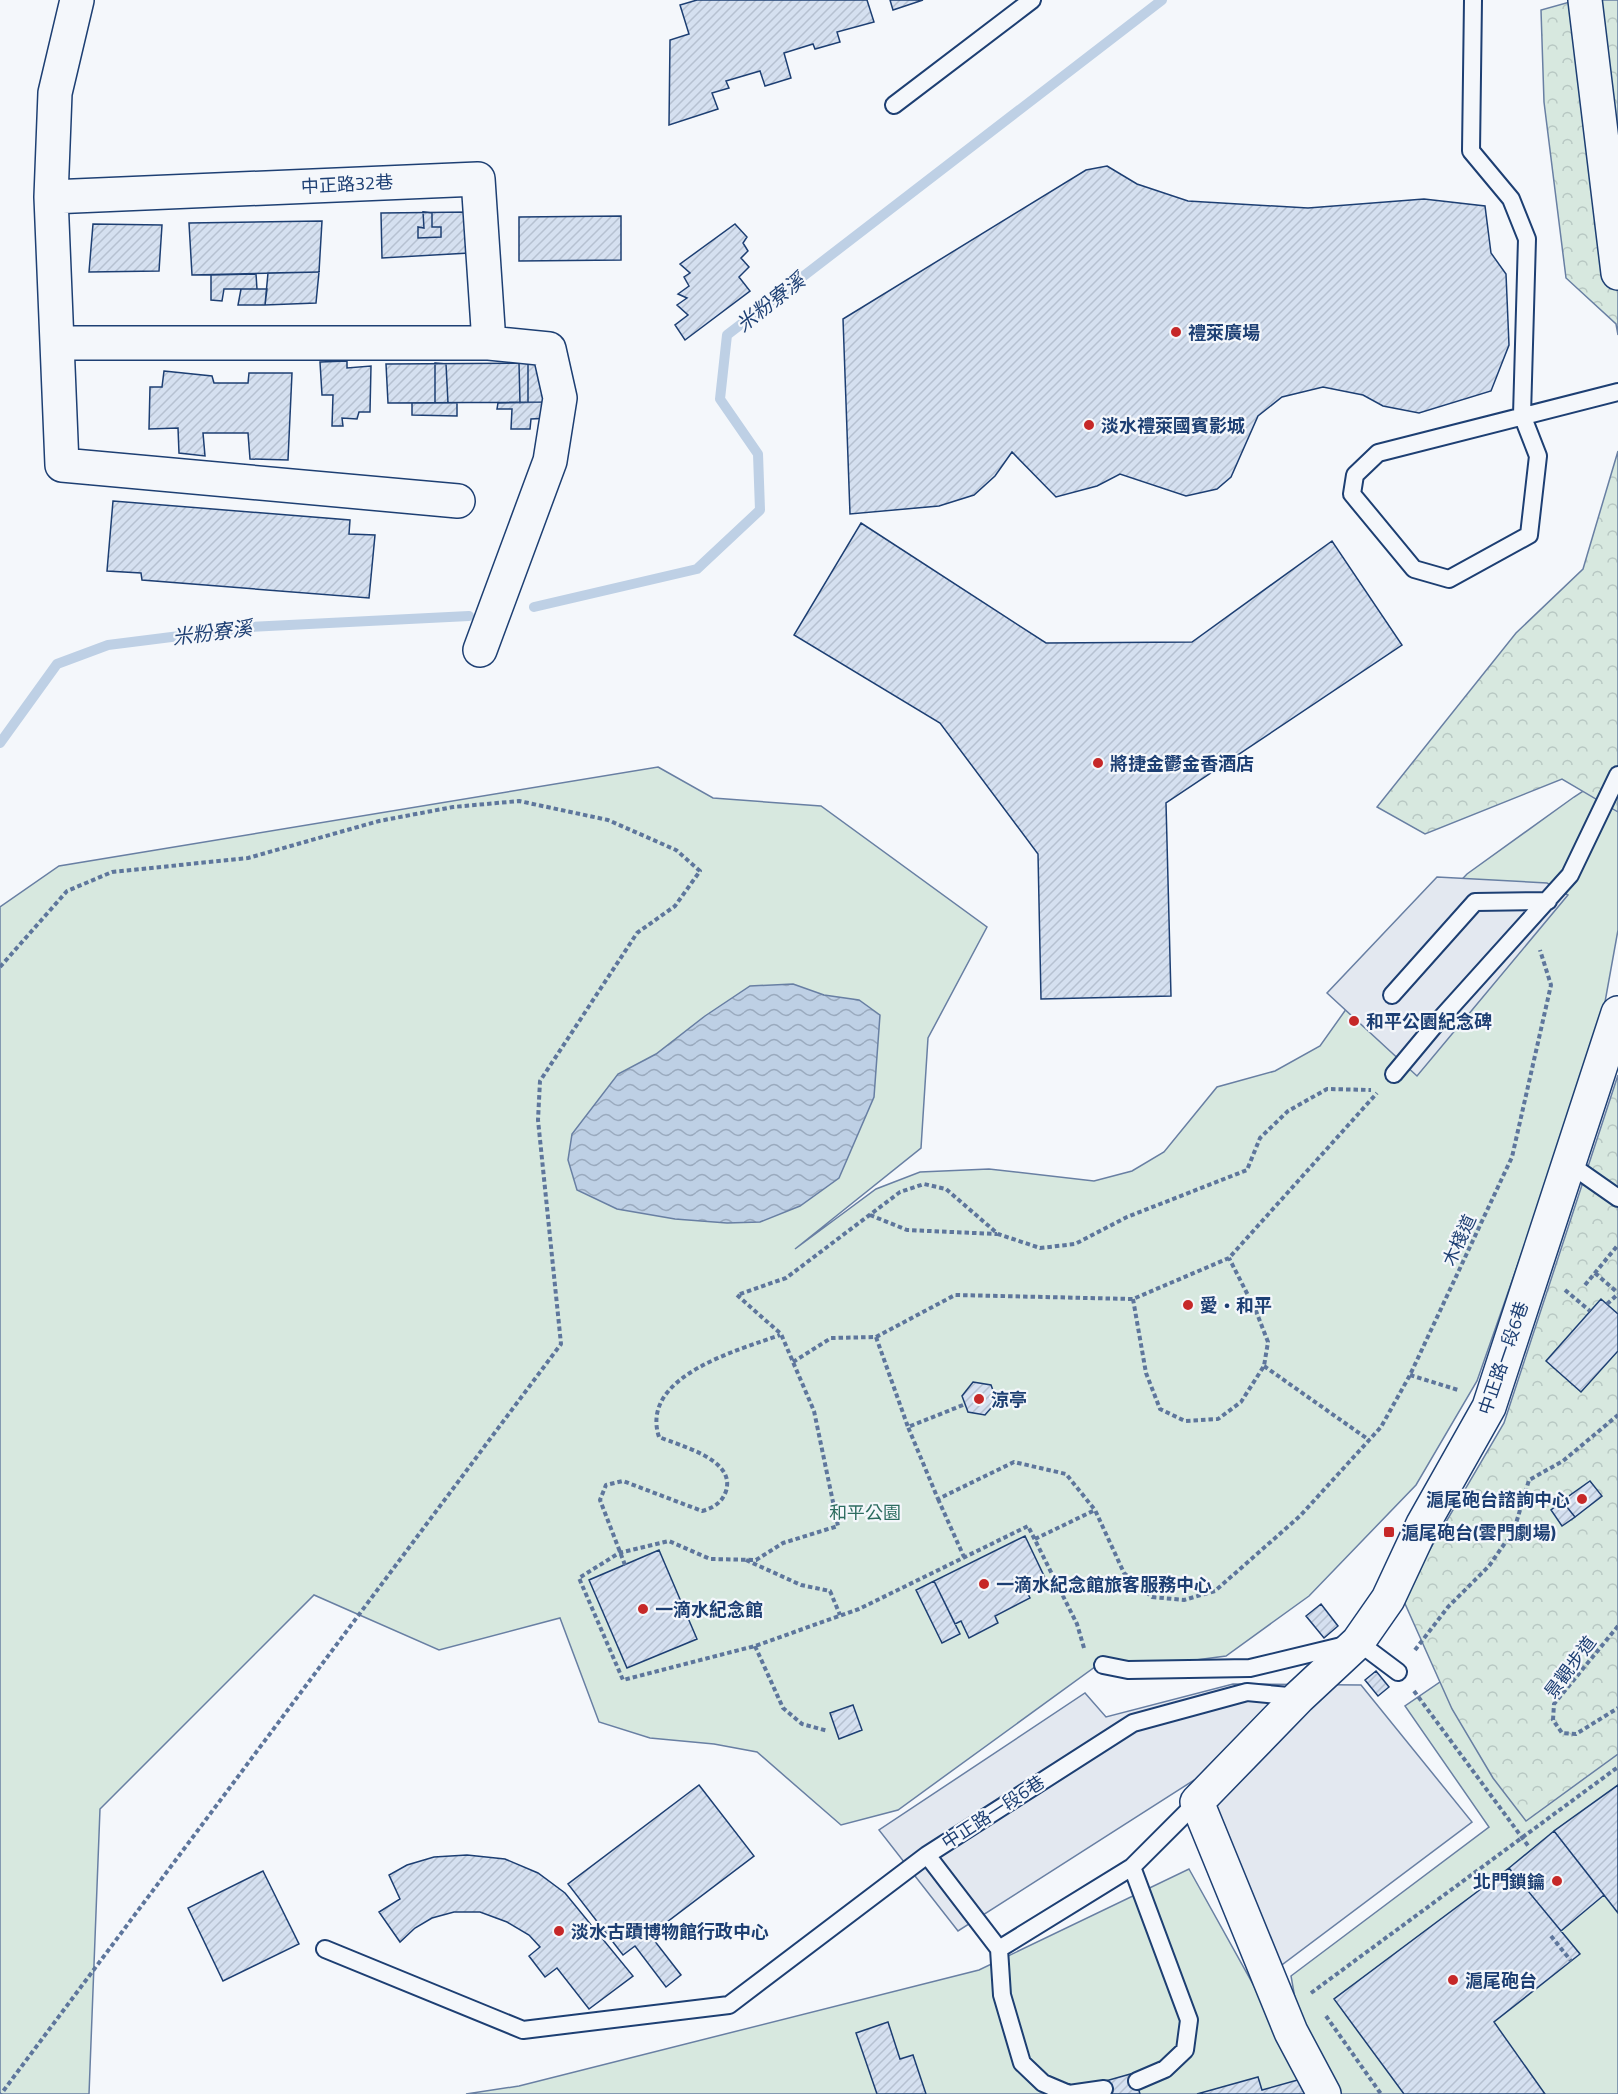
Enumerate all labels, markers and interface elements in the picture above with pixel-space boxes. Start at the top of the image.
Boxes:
street label: 中正路32巷 [300,168,394,200]
water label: 米粉寮溪 [729,263,813,339]
place label: 禮萊廣場 [1188,319,1260,346]
marker: 禮萊廣場 [1169,325,1183,339]
place label: 淡水禮萊國賓影城 [1101,412,1245,439]
marker: 淡水禮萊國賓影城 [1082,418,1096,432]
water label: 米粉寮溪 [170,611,257,652]
place label: 將捷金鬱金香酒店 [1110,750,1254,777]
marker: 將捷金鬱金香酒店 [1091,756,1105,770]
place label: 和平公園紀念碑 [1366,1008,1492,1035]
marker: 和平公園紀念碑 [1347,1014,1361,1028]
street label: 木棧道 [1435,1210,1483,1270]
place label: 愛‧和平 [1200,1292,1272,1319]
marker: 愛‧和平 [1181,1298,1195,1312]
street label: 中正路一段6巷 [1471,1298,1535,1418]
place label: 涼亭 [991,1386,1027,1413]
marker: 涼亭 [972,1392,986,1406]
place label: 滬尾砲台諮詢中心 [1426,1486,1570,1513]
marker: 滬尾砲台諮詢中心 [1575,1492,1589,1506]
park label: 和平公園 [829,1499,901,1526]
place label: 滬尾砲台(雲門劇場) [1401,1519,1556,1546]
marker: 滬尾砲台(雲門劇場) [1382,1525,1396,1539]
place label: 一滴水紀念館旅客服務中心 [996,1571,1212,1598]
marker: 一滴水紀念館旅客服務中心 [977,1577,991,1591]
place label: 一滴水紀念館 [655,1596,763,1623]
marker: 一滴水紀念館 [636,1602,650,1616]
street label: 景觀步道 [1538,1630,1602,1704]
street label: 中正路一段6巷 [936,1769,1050,1855]
place label: 北門鎖鑰 [1473,1868,1545,1895]
marker: 北門鎖鑰 [1550,1874,1564,1888]
place label: 淡水古蹟博物館行政中心 [571,1918,769,1945]
marker: 淡水古蹟博物館行政中心 [552,1924,566,1938]
place label: 滬尾砲台 [1465,1967,1537,1994]
marker: 滬尾砲台 [1446,1973,1460,1987]

